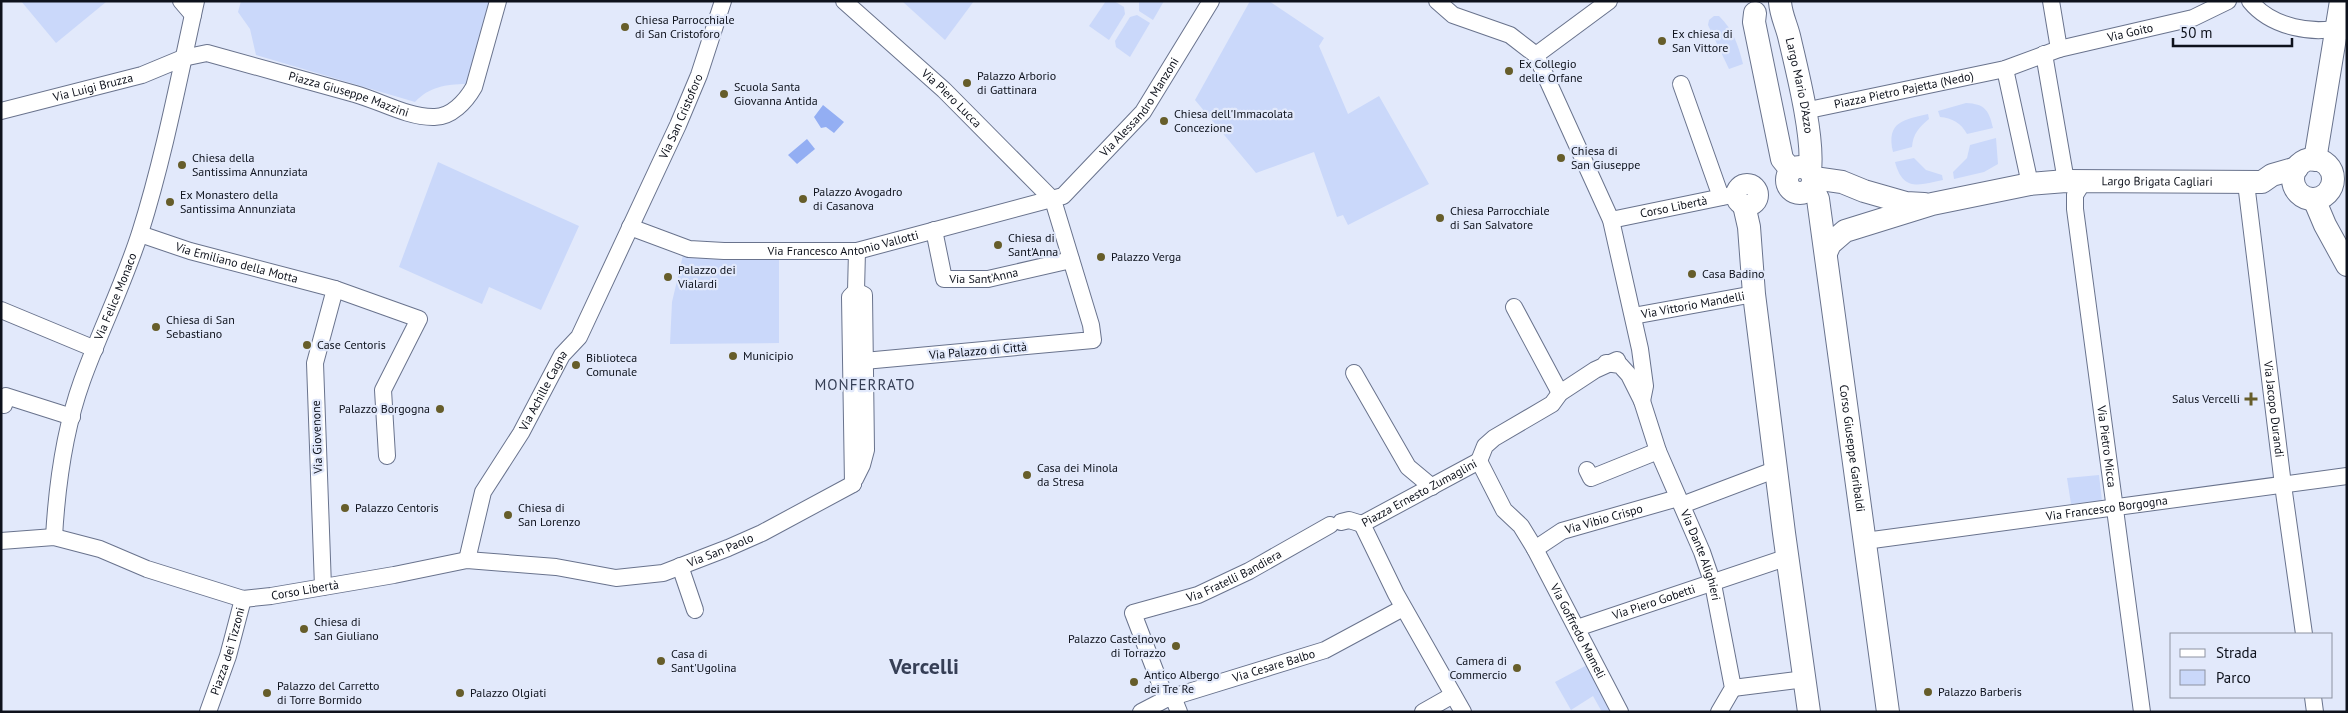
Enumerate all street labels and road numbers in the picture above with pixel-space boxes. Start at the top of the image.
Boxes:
street label: Via Goito [2105,19,2154,45]
street label: Largo Mario D'Azzo [1783,36,1817,134]
street label: Via Alessandro Manzoni [1096,54,1182,160]
street label: Via Piero Lucca [918,65,985,131]
street label: Piazza Giuseppe Mazzini [287,68,411,120]
street label: Piazza Pietro Pajetta (Nedo) [1833,68,1975,112]
street label: Via Luigi Bruzza [50,70,135,105]
street label: Via San Cristoforo [655,71,706,162]
street label: Largo Brigata Cagliari [2101,173,2213,189]
street label: Corso Libertà [1639,192,1709,221]
street label: Via Francesco Antonio Vallotti [767,227,920,258]
street label: Via Emiliano della Motta [173,238,300,286]
street label: Via Felice Monaco [90,251,140,343]
street label: Via Sant'Anna [948,264,1020,286]
street label: Via Vittorio Mandelli [1639,288,1746,322]
street label: Via Palazzo di Città [927,339,1028,362]
street label: Via Achille Cagna [515,346,570,434]
street label: Via Jacopo Durandi [2261,359,2288,458]
street label: Corso Giuseppe Garibaldi [1836,384,1869,513]
street label: Via Giovenone [308,400,325,475]
street label: Via Pietro Micca [2094,404,2120,488]
street label: Piazza Ernesto Zumaglini [1359,456,1479,530]
street label: Via Francesco Borgogna [2044,492,2169,524]
street label: Via Vibio Crispo [1562,500,1644,537]
street label: Via Dante Alighieri [1677,506,1724,602]
street label: Via San Paolo [684,530,756,570]
street label: Via Fratelli Bandiera [1184,546,1284,605]
street label: Corso Libertà [270,577,340,603]
street label: Via Goffredo Mameli [1547,580,1609,681]
street label: Via Piero Gobetti [1609,581,1697,623]
street label: Piazza dei Tizzoni [207,606,248,697]
street label: Via Cesare Balbo [1230,646,1317,685]

